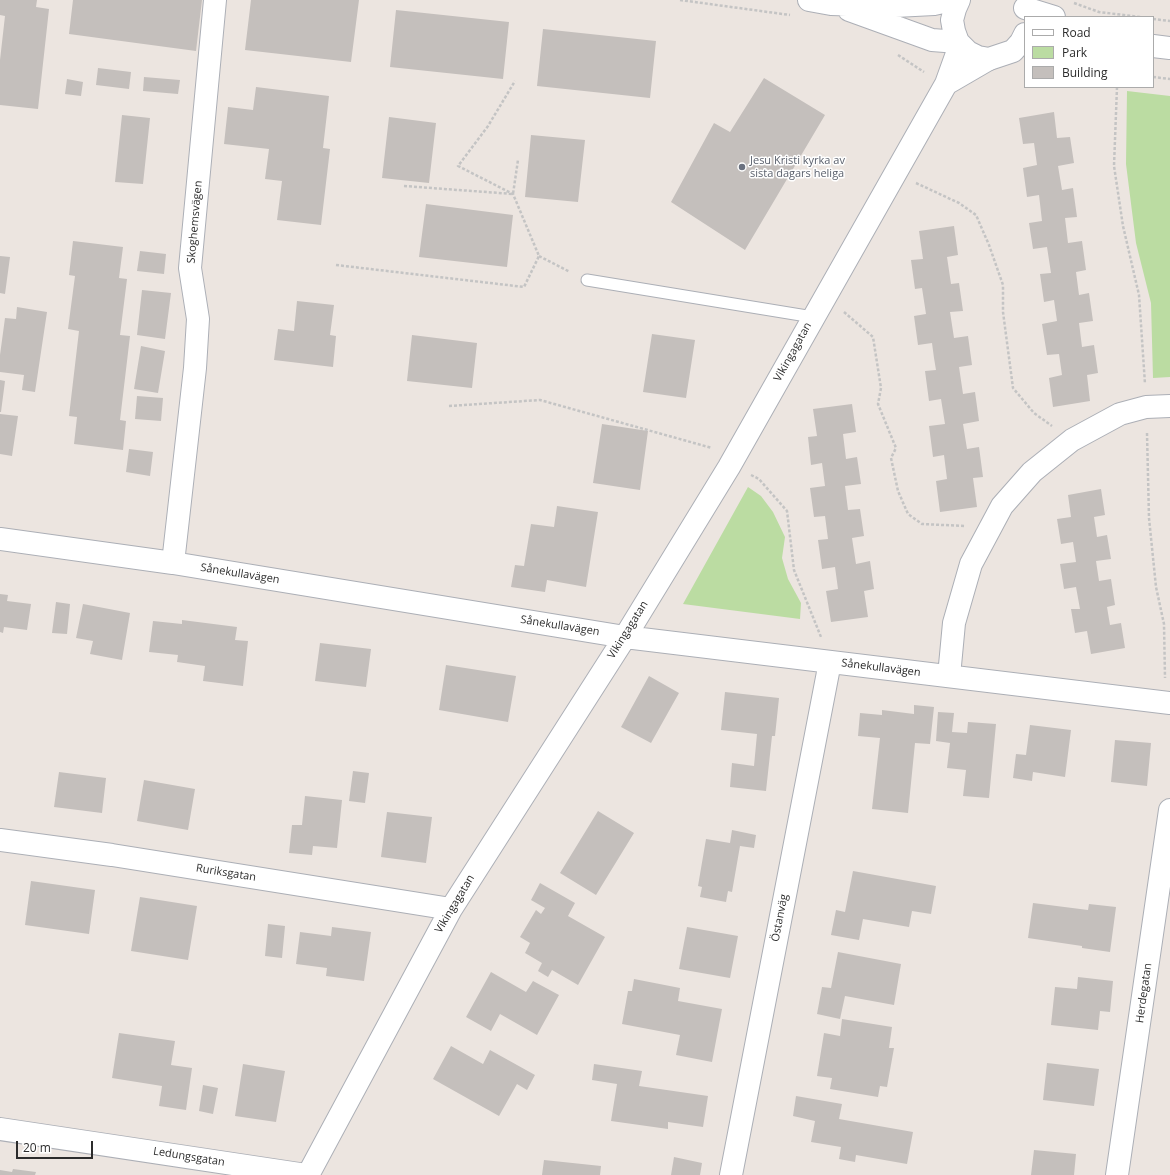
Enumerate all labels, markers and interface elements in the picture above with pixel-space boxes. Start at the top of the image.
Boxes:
legend [1024,16,1154,88]
text: Road [1062,24,1091,41]
text: Park [1062,44,1087,61]
text: Building [1062,64,1107,81]
place label: Jesu Kristi kyrka av sista dagars heliga [750,154,845,180]
marker: Jesu Kristi kyrka av sista dagars heliga [737,162,747,172]
street label: Skoghemsvägen [185,180,205,264]
street label: Vikingagatan [771,320,815,384]
street label: Sånekullavägen [200,561,280,587]
street label: Vikingagatan [605,599,651,661]
street label: Sånekullavägen [520,613,600,639]
street label: Sånekullavägen [841,657,921,679]
street label: Ruriksgatan [195,862,257,884]
street label: Vikingagatan [432,872,478,936]
street label: Östanväg [769,893,791,943]
street label: Herdegatan [1133,962,1155,1024]
scale bar [18,1133,95,1159]
text: 20 m [23,1139,51,1156]
street label: Ledungsgatan [152,1145,226,1169]

